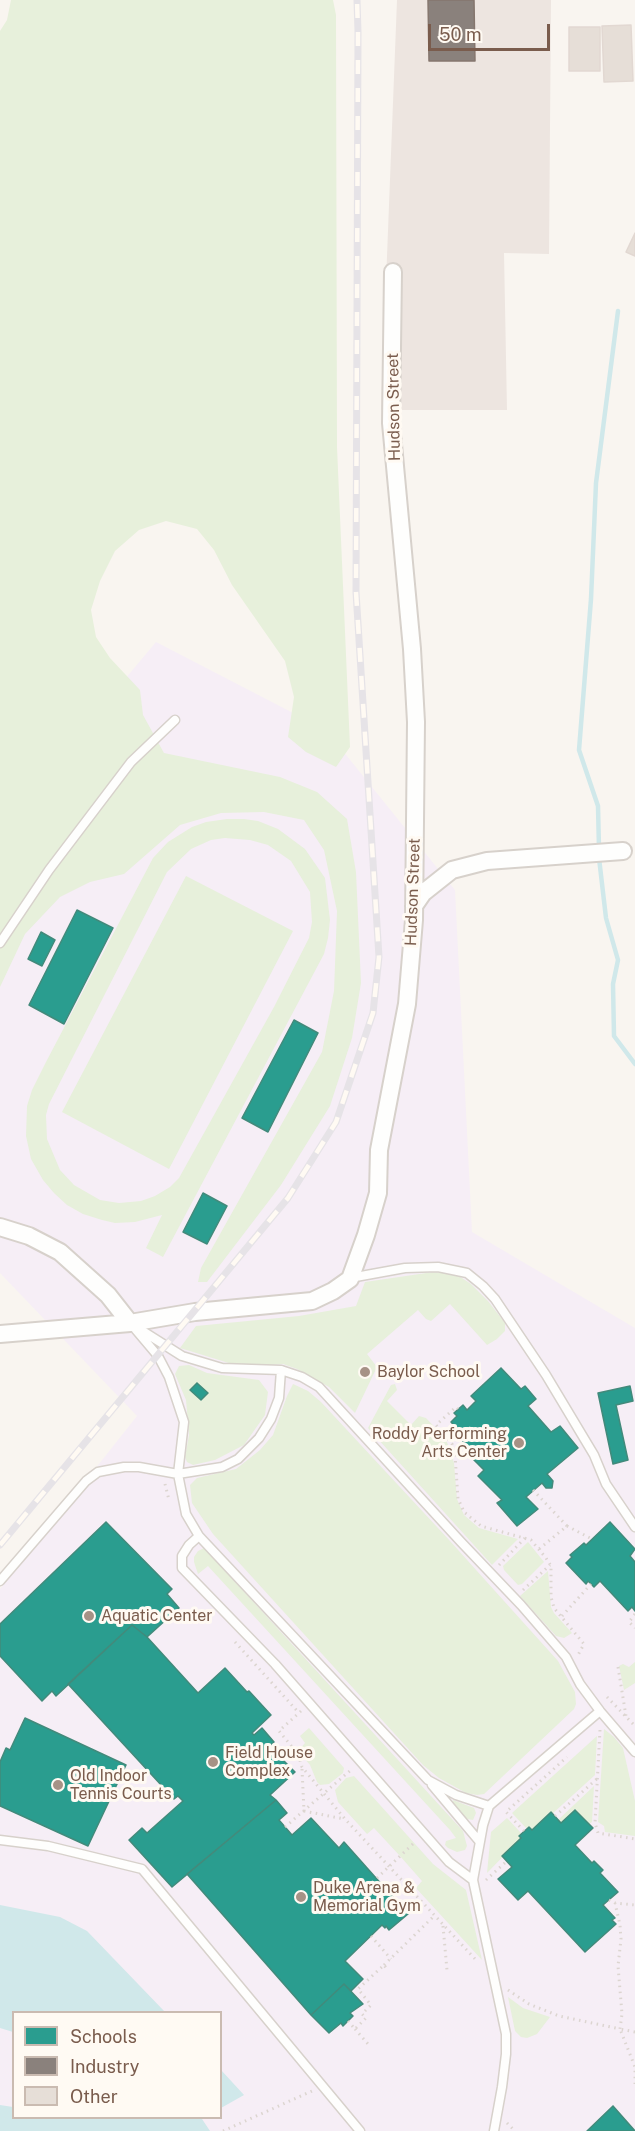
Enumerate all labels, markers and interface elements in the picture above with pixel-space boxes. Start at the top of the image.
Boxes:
scale bar [431,12,552,50]
text: 50 m [439,24,482,45]
street label: Hudson Street [383,353,405,461]
street label: Hudson Street [402,838,424,946]
place label: Baylor School [377,1362,480,1382]
marker: Baylor School [358,1365,372,1379]
place label: Roddy Performing Arts Center [372,1424,507,1462]
marker: Roddy Performing Arts Center [512,1436,526,1450]
place label: Aquatic Center [101,1606,213,1626]
marker: Aquatic Center [82,1609,96,1623]
place label: Field House Complex [225,1743,313,1781]
marker: Field House Complex [206,1755,220,1769]
place label: Old Indoor Tennis Courts [70,1766,172,1804]
marker: Old Indoor Tennis Courts [51,1778,65,1792]
place label: Duke Arena & Memorial Gym [313,1878,421,1916]
marker: Duke Arena & Memorial Gym [294,1890,308,1904]
legend [12,2011,222,2119]
text: Schools [70,2026,137,2047]
text: Industry [70,2056,139,2077]
text: Other [70,2086,118,2107]

